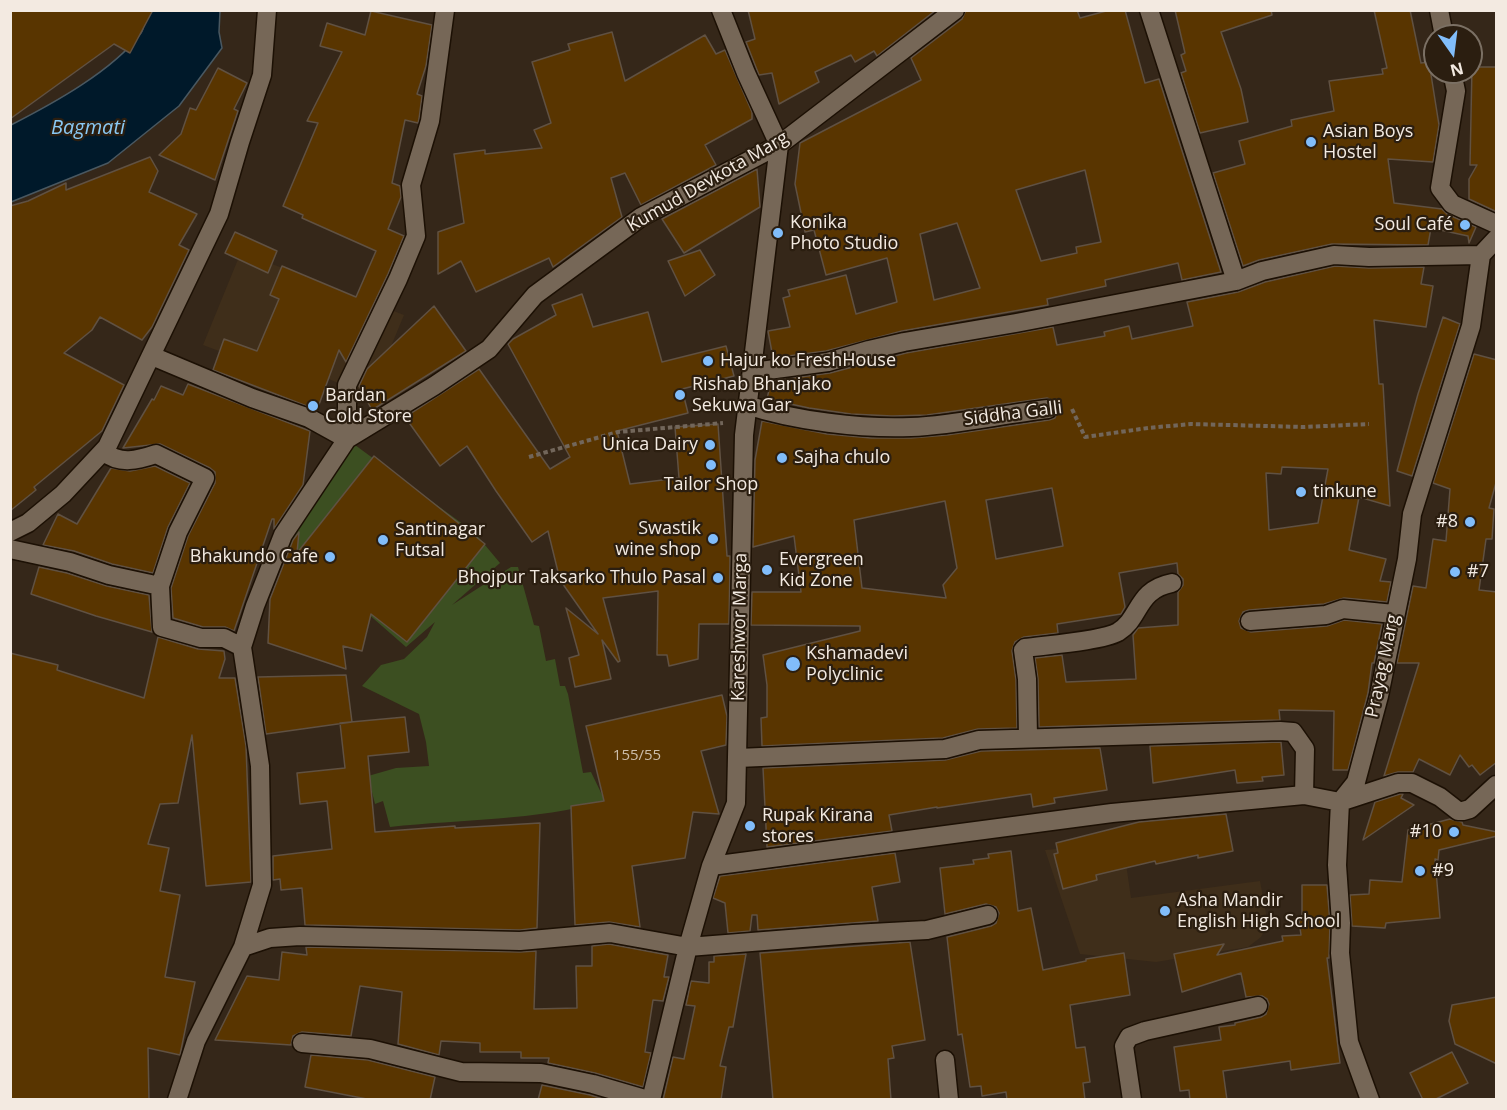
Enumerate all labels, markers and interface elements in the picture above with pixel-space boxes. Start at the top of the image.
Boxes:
north arrow [1423,24,1483,84]
text: N [1448,57,1466,82]
water label: Bagmati [51,116,125,140]
place label: Asian Boys Hostel [1323,121,1413,164]
street label: Kumud Devkota Marg [624,127,792,237]
marker: Asian Boys Hostel [1304,135,1318,149]
place label: Konika Photo Studio [790,212,898,254]
place label: Soul Café [1375,214,1453,236]
marker: Soul Café [1458,218,1472,232]
marker: Konika Photo Studio [771,226,785,240]
place label: Hajur ko FreshHouse [720,350,896,372]
marker: Hajur ko FreshHouse [701,354,715,368]
place label: Rishab Bhanjako Sekuwa Gar [692,374,831,416]
place label: Bardan Cold Store [325,385,412,428]
marker: Rishab Bhanjako Sekuwa Gar [673,388,687,402]
street label: Siddha Galli [963,397,1063,431]
marker: Bardan Cold Store [306,399,320,413]
place label: Unica Dairy [602,434,698,456]
marker: Unica Dairy [703,438,717,452]
place label: Sajha chulo [794,447,890,469]
marker: Sajha chulo [775,451,789,465]
marker: Tailor Shop [704,458,718,472]
place label: Tailor Shop [664,474,758,496]
place label: tinkune [1313,481,1377,503]
marker: tinkune [1294,485,1308,499]
place label: #8 [1436,511,1458,533]
marker: #8 [1463,515,1477,529]
place label: Swastik wine shop [615,518,701,560]
place label: Santinagar Futsal [395,519,485,562]
marker: Swastik wine shop [706,532,720,546]
marker: Santinagar Futsal [376,533,390,547]
place label: Bhakundo Cafe [190,546,318,568]
place label: Evergreen Kid Zone [779,549,864,592]
marker: Bhakundo Cafe [323,550,337,564]
street label: Kareshwor Marga [728,553,752,701]
place label: #7 [1467,561,1489,583]
marker: Evergreen Kid Zone [760,563,774,577]
marker: #7 [1448,565,1462,579]
place label: Bhojpur Taksarko Thulo Pasal [458,567,706,589]
marker: Bhojpur Taksarko Thulo Pasal [711,571,725,585]
street label: Prayag Marg [1362,612,1404,720]
place label: Kshamadevi Polyclinic [806,643,908,686]
marker: Kshamadevi Polyclinic [784,655,802,673]
house number: 155/55 [613,747,661,765]
place label: Rupak Kirana stores [762,805,873,848]
marker: Rupak Kirana stores [743,819,757,833]
place label: #10 [1410,821,1442,843]
marker: #10 [1447,825,1461,839]
place label: #9 [1432,860,1454,882]
marker: #9 [1413,864,1427,878]
place label: Asha Mandir English High School [1177,890,1340,932]
marker: Asha Mandir English High School [1158,904,1172,918]

